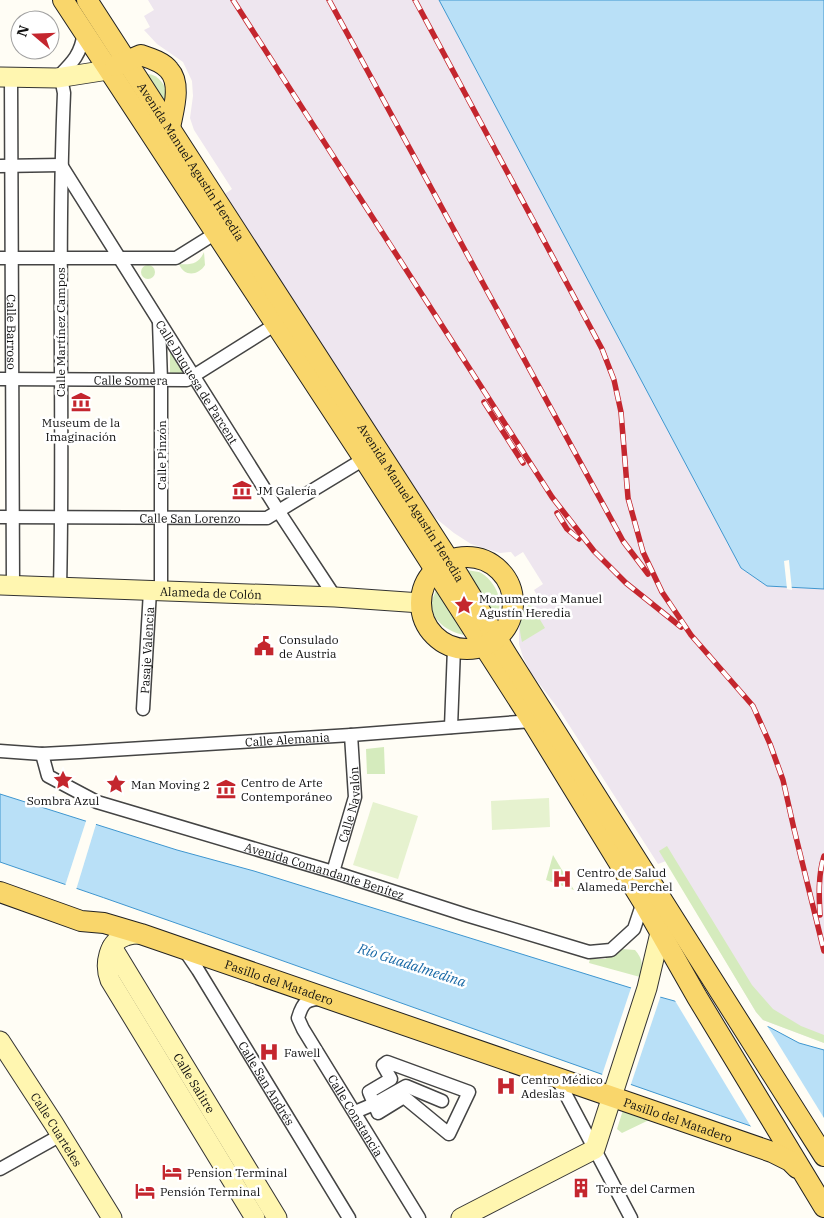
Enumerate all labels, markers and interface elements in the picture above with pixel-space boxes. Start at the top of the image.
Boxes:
north arrow [10,10,60,60]
text: N [12,23,33,39]
street label: Avenida Manuel Agustín Heredia [135,79,248,244]
street label: Calle Martínez Campos [53,267,68,397]
street label: Calle Barroso [4,294,20,370]
street label: Calle Duquesa de Parcent [153,317,242,446]
street label: Calle Somera [94,372,169,387]
museum icon: Museum de la Imaginación [70,391,92,413]
place label: Museum de la Imaginación [42,415,121,444]
street label: Calle Pinzón [154,420,169,490]
street label: Avenida Manuel Agustín Heredia [355,420,468,585]
museum icon: JM Galería [231,479,253,501]
place label: JM Galería [257,483,317,498]
street label: Calle San Lorenzo [140,510,241,525]
street label: Alameda de Colón [160,583,262,602]
place label: Monumento a Manuel Agustín Heredia [479,591,603,620]
place icon: Monumento a Manuel Agustín Heredia [453,594,475,616]
street label: Pasaje Valencia [136,606,157,694]
place label: Consulado de Austria [279,632,339,661]
public building icon: Consulado de Austria [253,635,275,657]
street label: Calle Alemania [245,729,331,749]
street label: Calle Navalón [335,766,363,844]
place icon: Sombra Azul [52,769,74,791]
place icon: Man Moving 2 [105,773,127,795]
place label: Centro de Arte Contemporáneo [241,775,332,804]
place label: Man Moving 2 [131,777,210,792]
museum icon: Centro de Arte Contemporáneo [215,778,237,800]
place label: Sombra Azul [27,793,100,808]
street label: Avenida Comandante Benítez [243,839,407,902]
place label: Centro de Salud Alameda Perchel [577,865,673,894]
hospital icon: Centro de Salud Alameda Perchel [551,868,573,890]
water label: Río Guadalmedina [355,939,469,991]
street label: Pasillo del Matadero [223,956,336,1008]
street label: Calle San Andrés [236,1038,298,1128]
hospital icon: Fawell [258,1041,280,1063]
place label: Fawell [284,1045,321,1060]
street label: Calle Salitre [171,1050,219,1116]
street label: Calle Constancia [325,1072,387,1160]
place label: Centro Médico Adeslas [521,1072,603,1101]
hospital icon: Centro Médico Adeslas [495,1075,517,1097]
street label: Calle Cuarteles [28,1090,86,1169]
street label: Pasillo del Matadero [622,1094,735,1145]
hotel icon: Pension Terminal [161,1161,183,1183]
place label: Pension Terminal [187,1165,288,1180]
building icon: Torre del Carmen [570,1177,592,1199]
hotel icon: Pensión Terminal [134,1180,156,1202]
place label: Torre del Carmen [596,1181,695,1196]
place label: Pensión Terminal [160,1184,261,1199]

